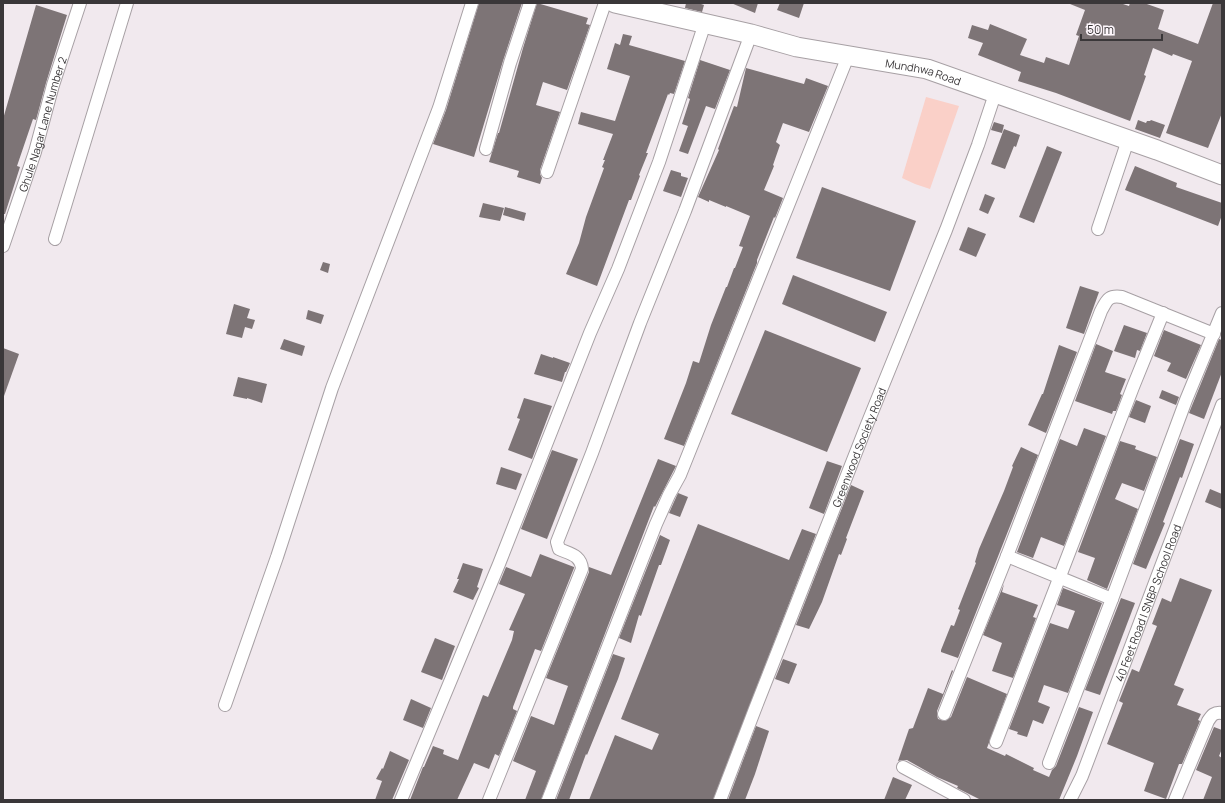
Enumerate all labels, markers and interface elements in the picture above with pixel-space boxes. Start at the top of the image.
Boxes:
scale bar [1081,16,1162,42]
text: 50 m [1087,21,1114,38]
street label: Ghule Nagar Lane Number 2 [15,55,69,194]
street label: Mundhwa Road [884,55,963,88]
street label: Greenwood Society Road [828,385,889,509]
street label: 40 Feet Road | SNBP School Road [1111,522,1184,683]

